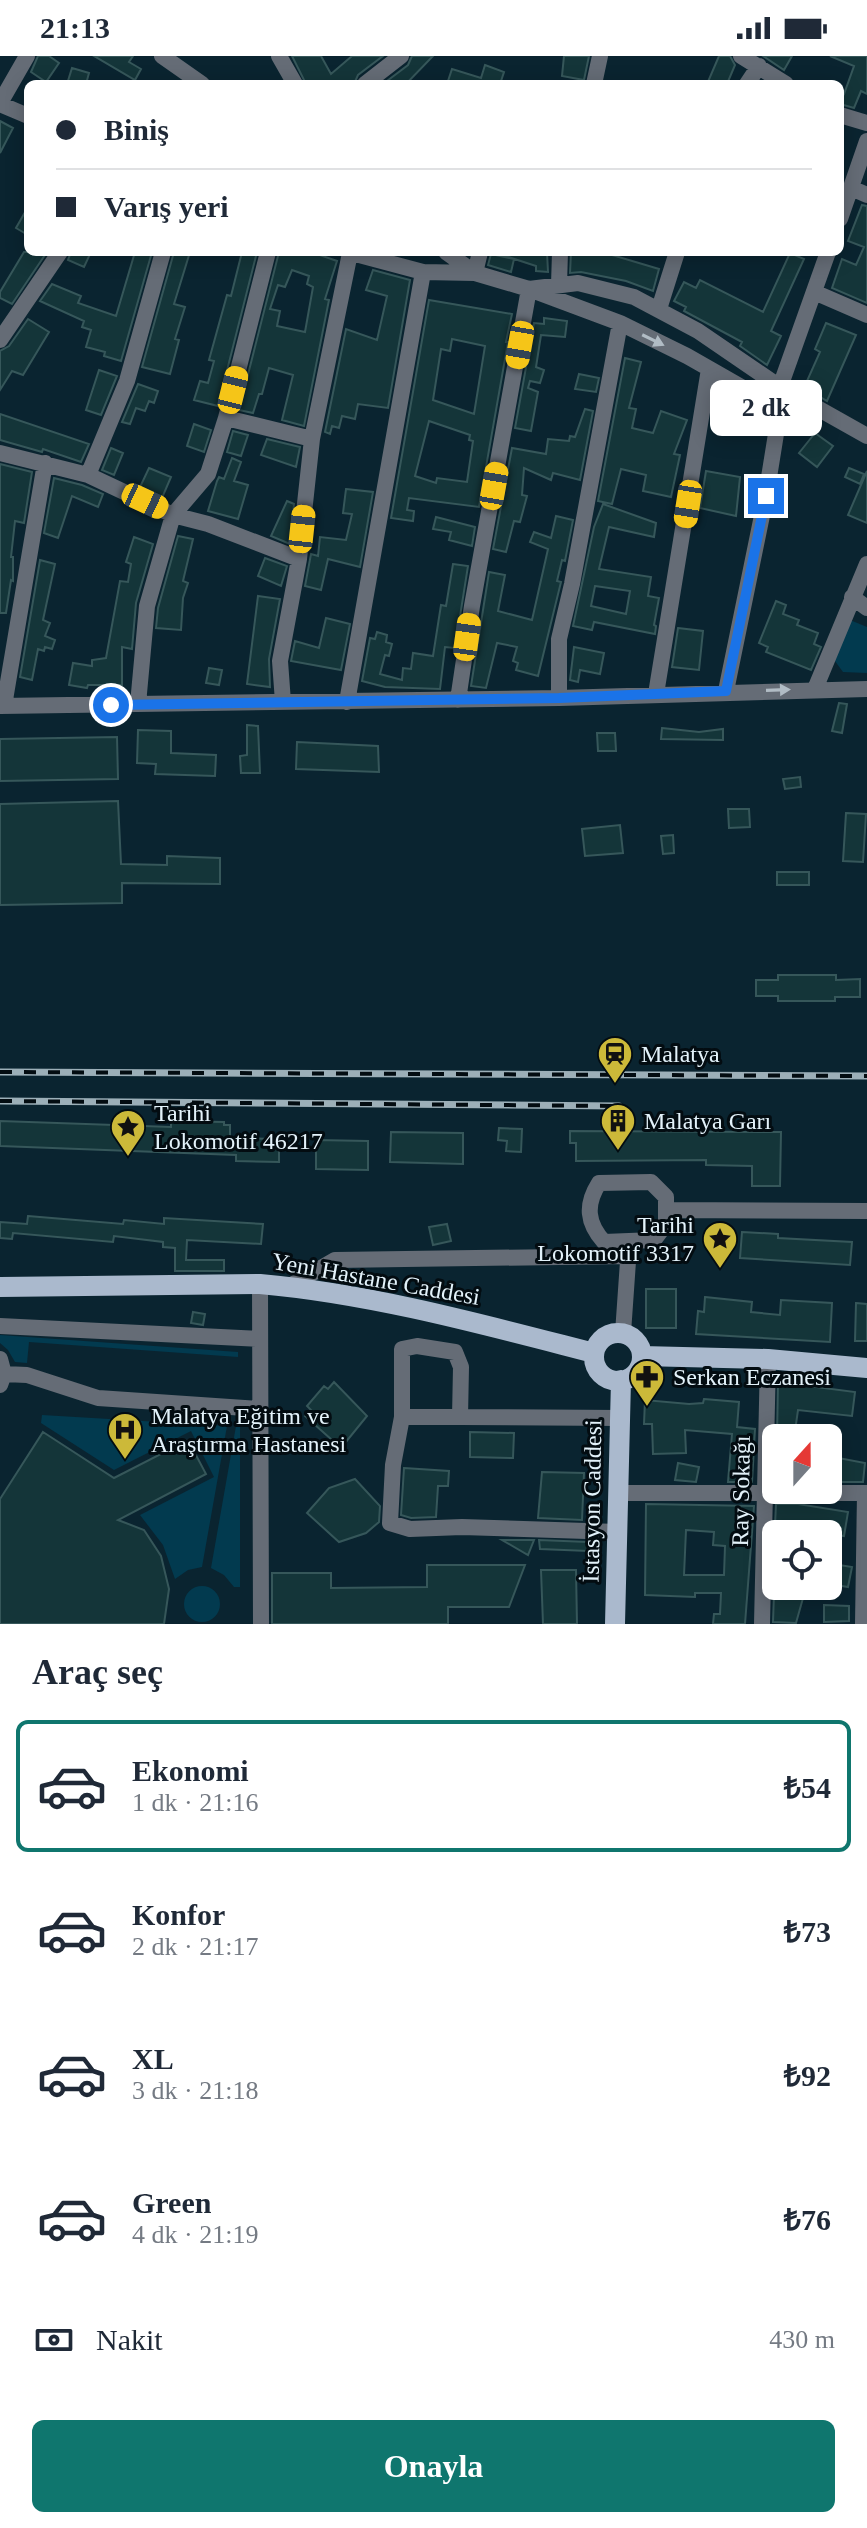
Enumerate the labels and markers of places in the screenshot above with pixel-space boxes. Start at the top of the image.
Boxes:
station icon: Malatya [596,1035,634,1085]
place label: Malatya [641,1041,720,1067]
place label: Tarihi Lokomotif 46217 [154,1100,323,1154]
building icon: Malatya Garı [599,1102,637,1152]
place icon: Tarihi Lokomotif 46217 [109,1108,147,1158]
place label: Malatya Garı [644,1108,772,1134]
place label: Tarihi Lokomotif 3317 [537,1212,694,1266]
place icon: Tarihi Lokomotif 3317 [701,1220,739,1270]
pharmacy icon: Serkan Eczanesi [628,1358,666,1408]
place label: Serkan Eczanesi [673,1364,831,1390]
place label: Malatya Eğitim ve Araştırma Hastanesi [151,1403,347,1457]
hospital icon: Malatya Eğitim ve Araştırma Hastanesi [106,1411,144,1461]

